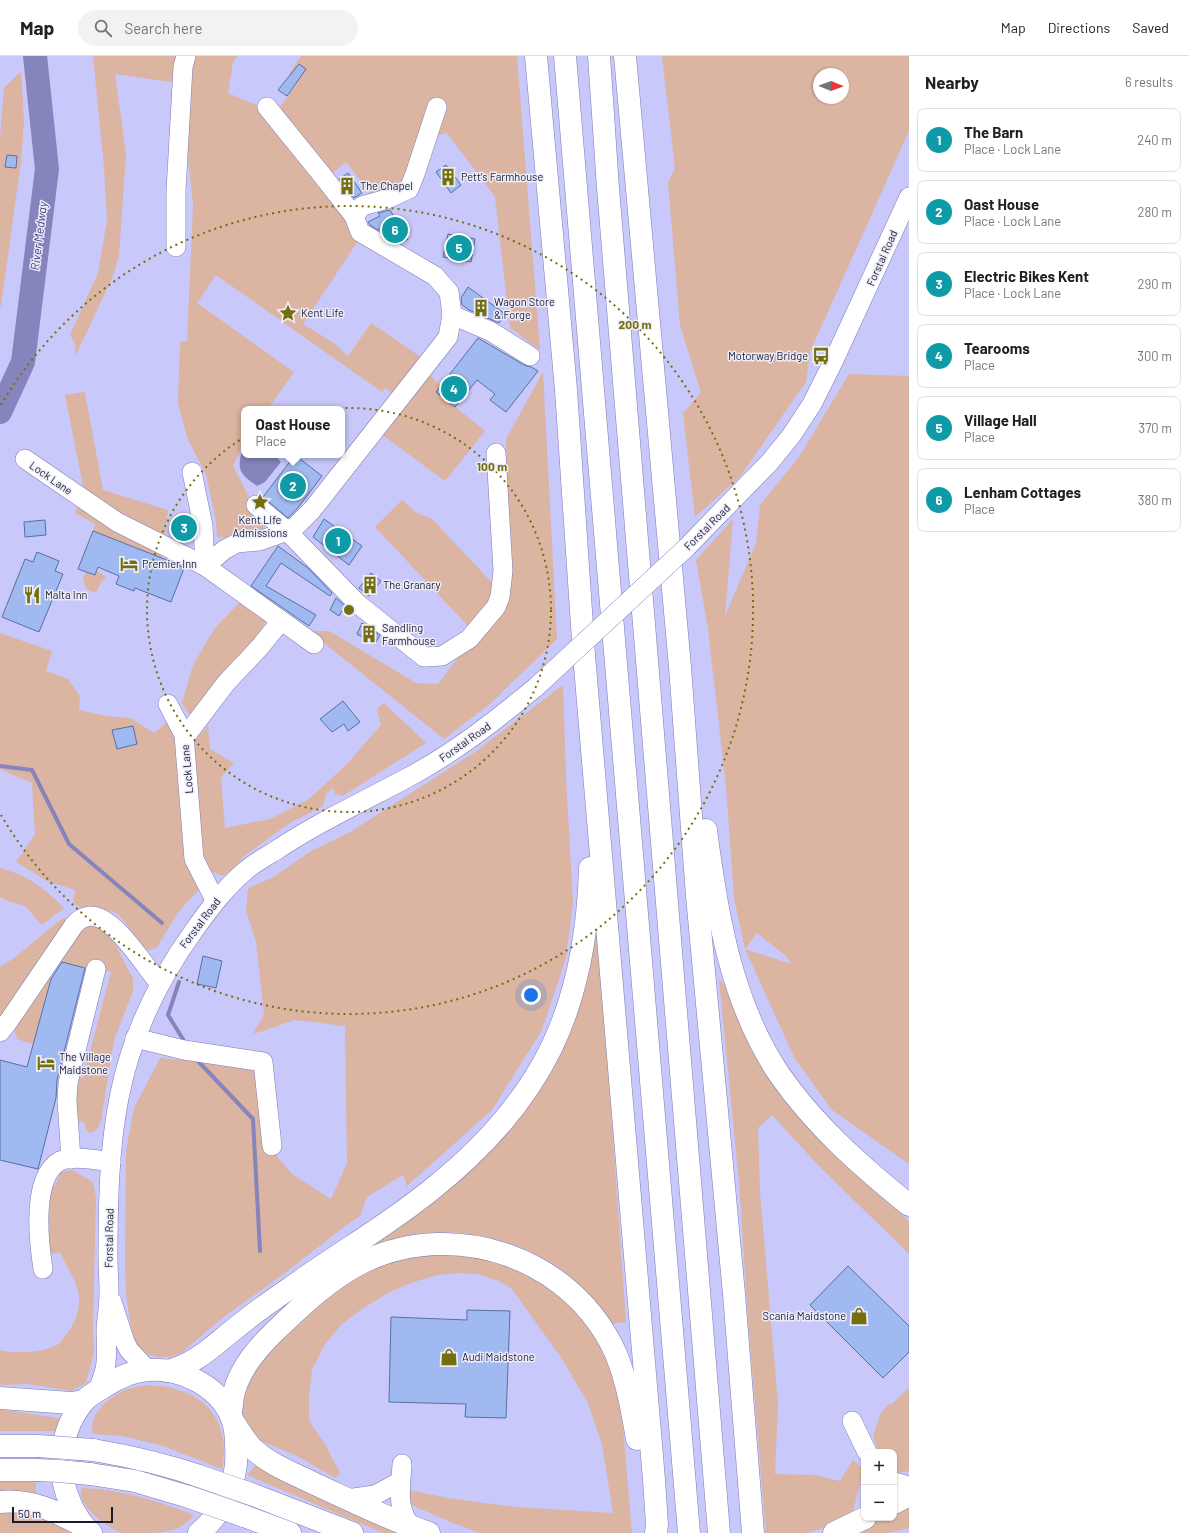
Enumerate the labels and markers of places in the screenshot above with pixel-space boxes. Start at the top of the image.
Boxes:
building icon: Pett's Farmhouse [438,167,458,187]
place label: Pett's Farmhouse [461,170,543,183]
building icon: The Chapel [337,176,357,196]
place label: The Chapel [360,179,413,192]
pin: 6 [382,215,408,245]
pin: 5 [446,233,472,263]
place label: Wagon Store & Forge [494,295,555,321]
building icon: Wagon Store & Forge [471,298,491,318]
place icon: Kent Life [278,303,298,323]
place label: Kent Life [301,306,344,319]
bus stop icon: Motorway Bridge [811,346,831,366]
place label: Motorway Bridge [728,349,808,362]
pin: 4 [441,374,467,404]
pin: 2 [280,471,306,501]
place icon: Kent Life Admissions [250,492,270,512]
pin: 3 [171,513,197,543]
place label: Kent Life Admissions [233,513,287,539]
pin: 1 [325,526,351,556]
hotel icon: Premier Inn [119,554,139,574]
place label: Premier Inn [142,557,197,570]
building icon: The Granary [360,575,380,595]
place label: The Granary [383,578,440,591]
restaurant icon: Malta Inn [22,585,42,605]
place label: Malta Inn [45,588,88,601]
centre of rings [342,603,356,617]
place label: Sandling Farmhouse [382,621,436,647]
building icon: Sandling Farmhouse [359,624,379,644]
place label: The Village Maidstone [59,1050,111,1076]
hotel icon: The Village Maidstone [36,1053,56,1073]
shop icon: Scania Maidstone [849,1306,869,1326]
place label: Scania Maidstone [763,1309,846,1322]
shop icon: Audi Maidstone [439,1347,459,1367]
place label: Audi Maidstone [462,1350,535,1363]

